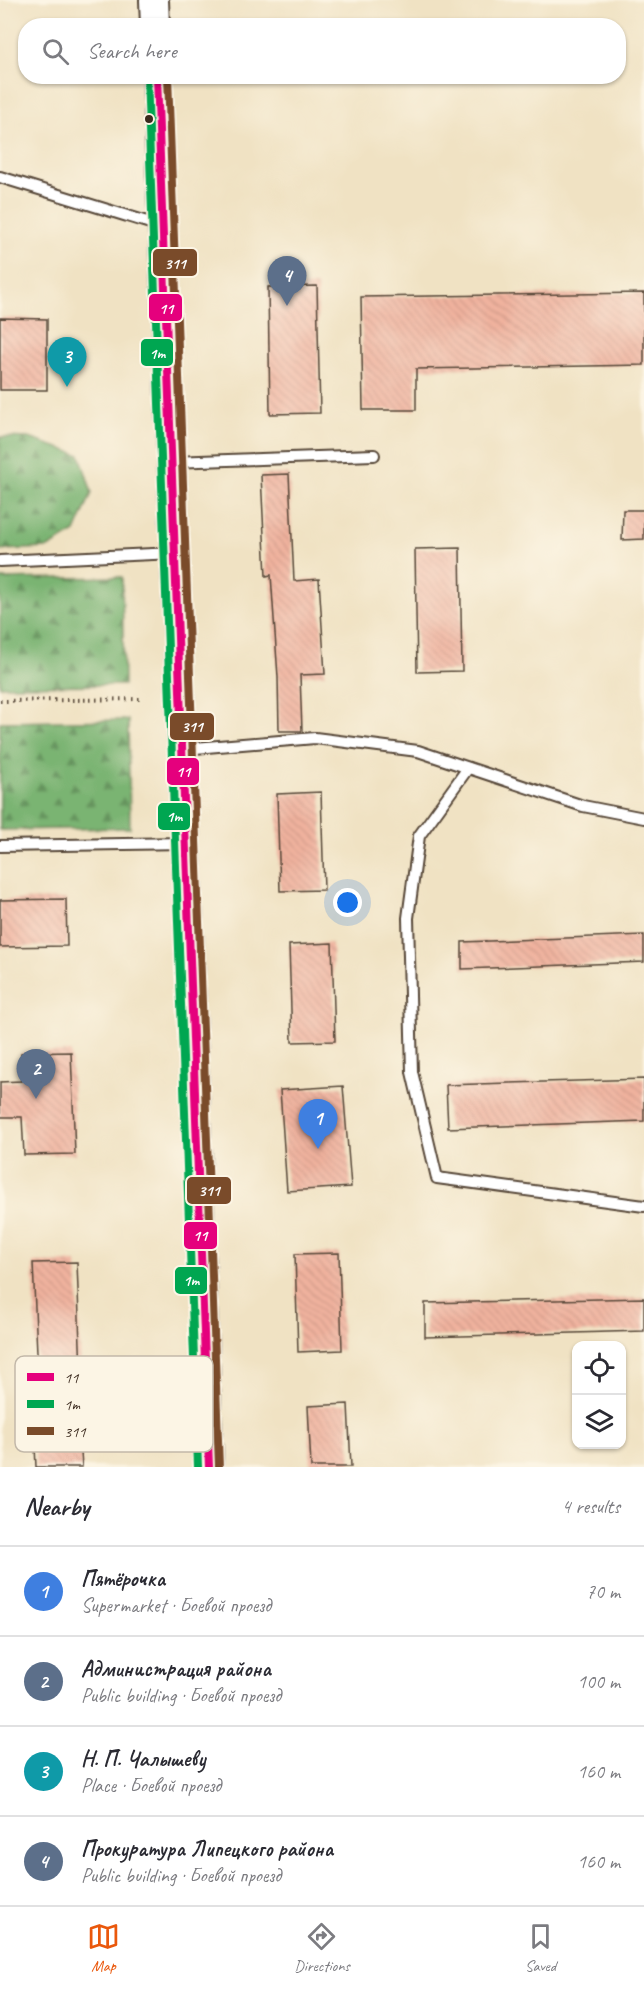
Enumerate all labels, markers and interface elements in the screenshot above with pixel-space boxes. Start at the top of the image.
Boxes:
search box [18,18,626,84]
icon: search [39,35,72,68]
text: Search here [87,37,177,65]
unlabelled marker [143,113,155,125]
line badge: 311 [152,248,198,277]
text: 311 [164,254,188,274]
pin: 4 [268,256,306,306]
line badge: 11 [148,293,183,322]
text: 11 [159,299,175,319]
pin: 3 [48,338,86,387]
line badge: 1т [140,338,174,367]
text: 1т [149,344,166,364]
line badge: 311 [169,712,215,741]
text: 311 [181,717,205,737]
line badge: 11 [166,757,200,786]
text: 11 [176,762,192,782]
line badge: 1т [157,802,191,831]
text: 1т [166,807,183,827]
your location [333,888,362,917]
pin: 2 [16,1050,56,1099]
pin: 1 [298,1100,338,1149]
line badge: 311 [186,1176,232,1205]
text: 311 [198,1181,222,1201]
line badge: 11 [183,1221,218,1250]
text: 11 [193,1226,209,1246]
line badge: 1т [174,1266,208,1295]
text: 1т [183,1271,200,1291]
map controls [572,1341,626,1449]
button: locate [572,1341,626,1395]
legend [15,1356,213,1452]
text: 11 [64,1368,79,1388]
text: 1т [64,1395,81,1415]
button: layers [572,1395,626,1449]
text: 311 [64,1422,86,1442]
text: Nearby [24,1490,89,1523]
text: 4 results [561,1494,620,1519]
text: Пятёрочка [81,1565,165,1593]
text: 1 [39,1579,48,1604]
text: 70 m [586,1579,620,1604]
text: Supermarket · Боевой проезд [81,1593,271,1618]
text: Администрация района [81,1655,271,1683]
text: 2 [39,1669,48,1694]
text: 100 m [577,1669,620,1694]
text: Public building · Боевой проезд [81,1683,281,1708]
text: Н. П. Чалышеву [81,1745,206,1773]
text: 3 [39,1759,48,1784]
text: 160 m [577,1759,620,1784]
text: Place · Боевой проезд [81,1773,221,1798]
text: Прокуратура Липецкого района [81,1835,333,1863]
text: 4 [39,1849,48,1874]
text: 160 m [577,1849,620,1874]
text: Public building · Боевой проезд [81,1863,281,1888]
tab: Map [87,1920,120,1976]
tab: Directions [294,1920,350,1976]
tab: Saved [524,1920,557,1976]

